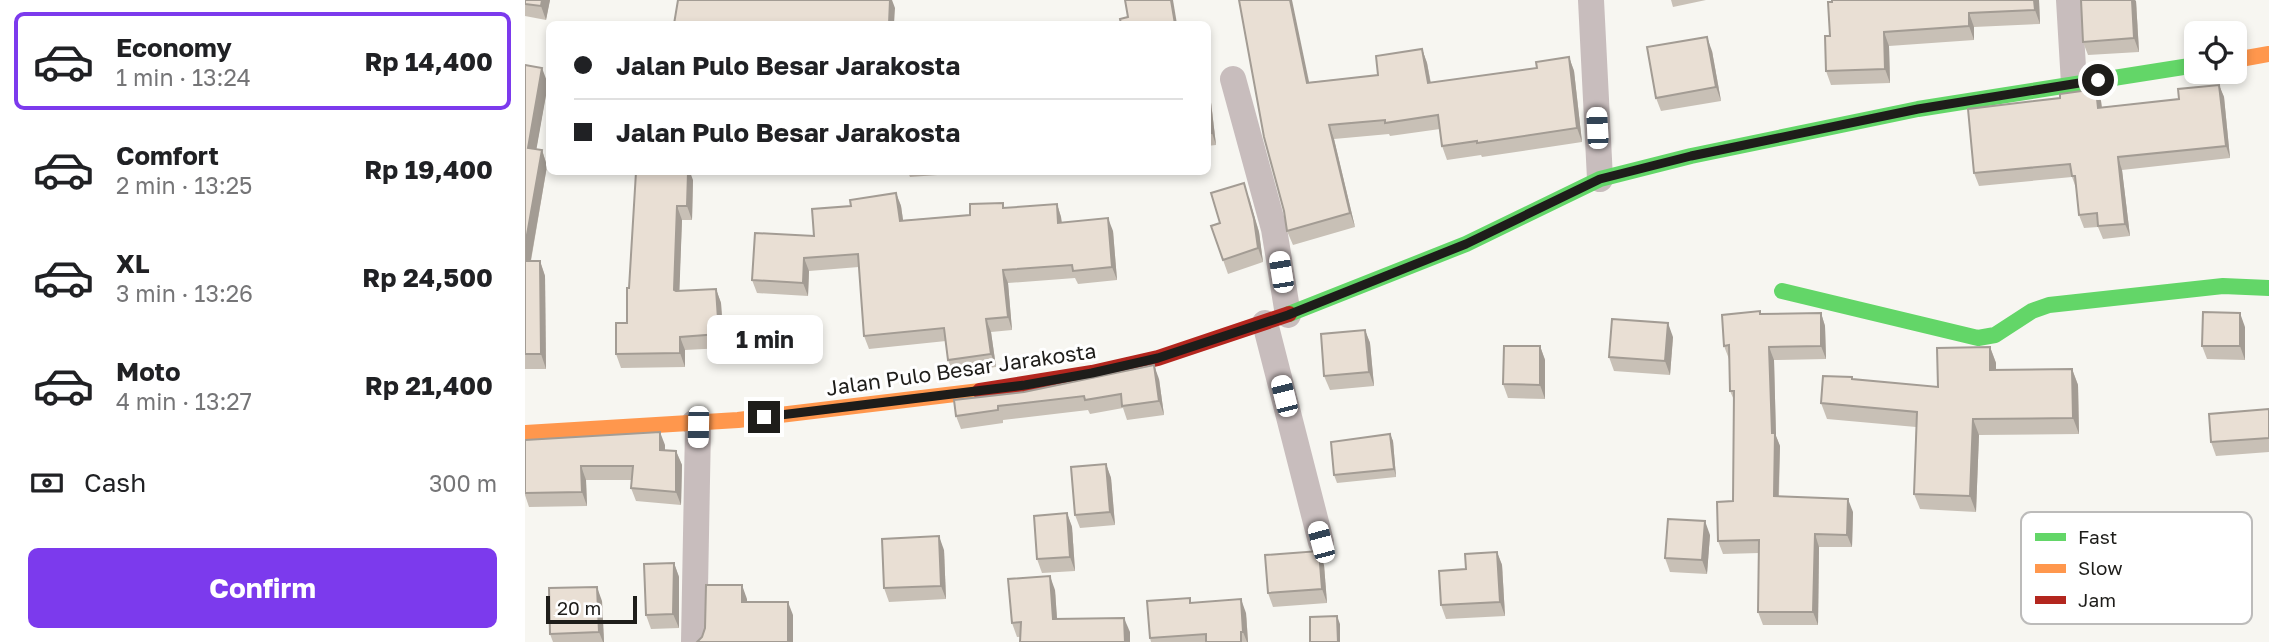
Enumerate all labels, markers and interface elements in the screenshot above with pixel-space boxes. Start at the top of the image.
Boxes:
map controls [2184,21,2247,84]
button: locate [2184,21,2247,84]
icon: car [32,30,95,93]
text: Economy [116,32,232,63]
text: Rp 14,400 [364,46,493,77]
text: Jalan Pulo Besar Jarakosta [616,50,960,81]
text: 1 min · 13:24 [116,63,251,91]
route start [2082,64,2114,96]
car [1586,106,1609,150]
text: Jalan Pulo Besar Jarakosta [616,117,960,148]
icon: car [32,138,95,201]
text: Comfort [116,140,219,171]
text: Rp 19,400 [364,154,493,185]
text: 2 min · 13:25 [116,171,252,199]
icon: car [32,246,95,309]
text: XL [116,248,150,279]
car [1268,250,1295,294]
text: Rp 24,500 [362,262,493,293]
text: 3 min · 13:26 [116,279,253,307]
callout: 1 min [706,316,822,364]
text: 1 min [736,325,794,353]
street label: Jalan Pulo Besar Jarakosta [824,337,1098,401]
icon: car [32,354,95,417]
text: Moto [116,356,181,387]
text: Rp 21,400 [365,370,493,401]
car [1269,373,1300,419]
text: 4 min · 13:27 [116,387,252,415]
route end [748,401,780,433]
car [688,406,709,448]
icon: cash [28,464,66,502]
text: Cash [84,467,146,498]
text: 300 m [429,469,497,497]
legend [2021,512,2252,624]
car [1306,519,1337,565]
text: Fast [2078,525,2117,548]
button: Confirm [28,548,497,628]
text: Slow [2078,556,2123,579]
text: Jam [2078,588,2116,611]
scale bar [546,593,637,625]
text: 20 m [557,596,601,619]

